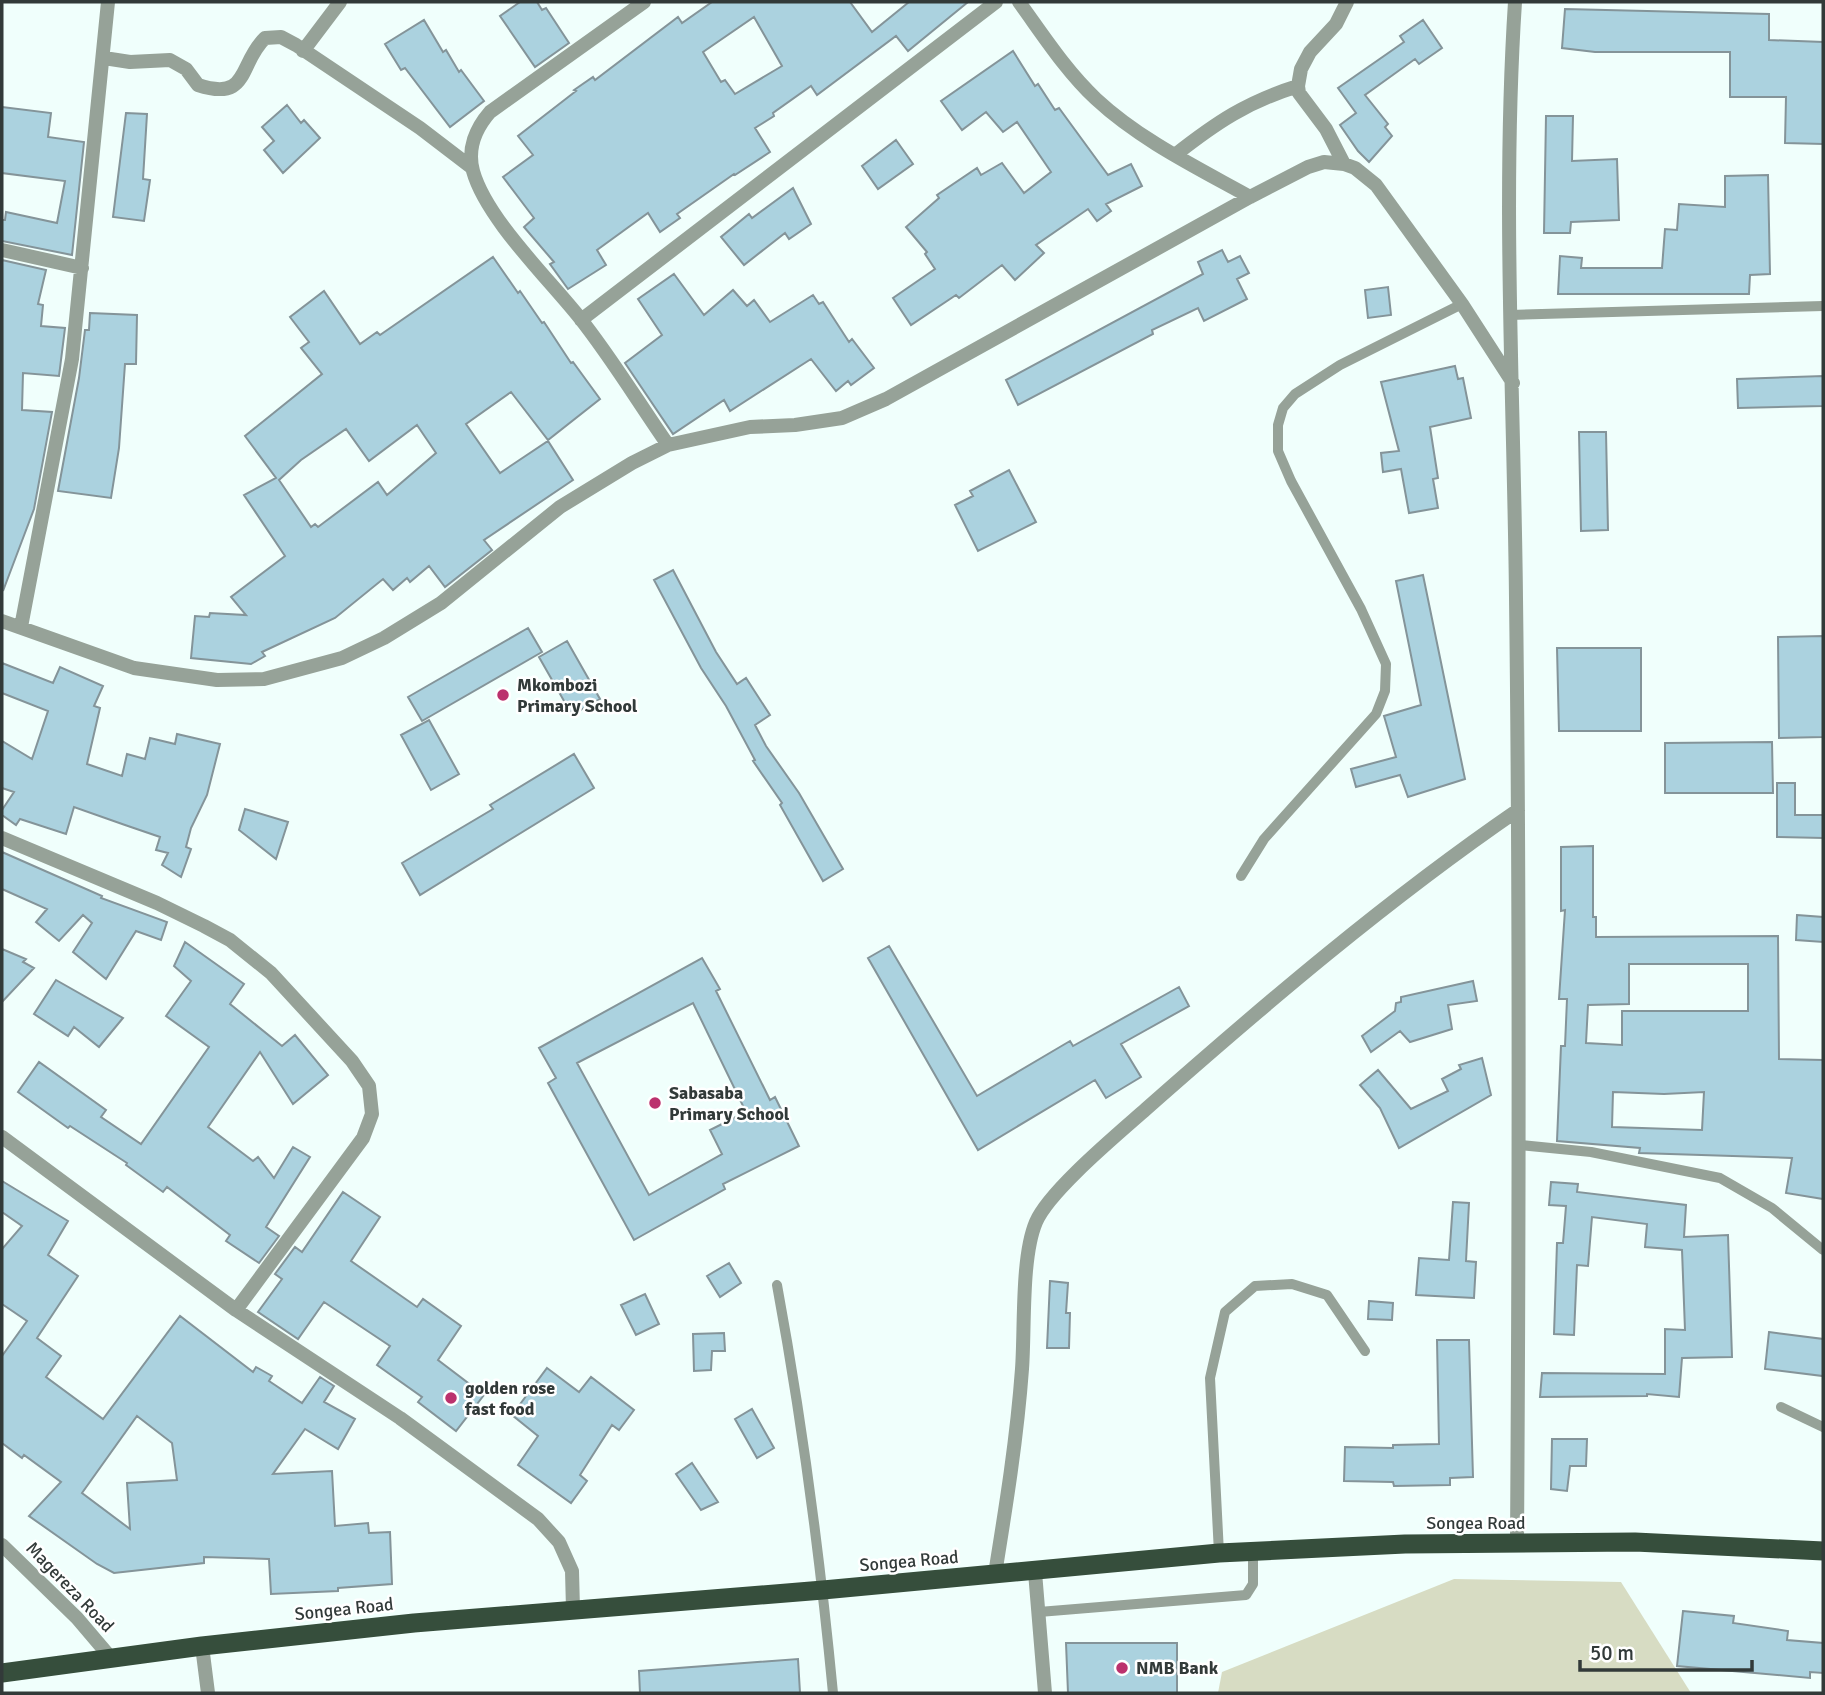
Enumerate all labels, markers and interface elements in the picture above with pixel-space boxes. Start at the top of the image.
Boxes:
place label: Mkombozi Primary School [517,674,638,717]
marker: Mkombozi Primary School [495,687,511,703]
place label: Sabasaba Primary School [669,1082,790,1125]
marker: Sabasaba Primary School [647,1095,663,1111]
place label: golden rose fast food [464,1377,555,1420]
marker: golden rose fast food [443,1390,459,1406]
street label: Songea Road [1426,1512,1526,1534]
street label: Magereza Road [21,1537,119,1637]
street label: Songea Road [859,1546,959,1576]
street label: Songea Road [293,1593,395,1625]
scale bar [1580,1628,1752,1672]
text: 50 m [1590,1640,1634,1666]
place label: NMB Bank [1136,1657,1219,1679]
marker: NMB Bank [1114,1660,1130,1676]

